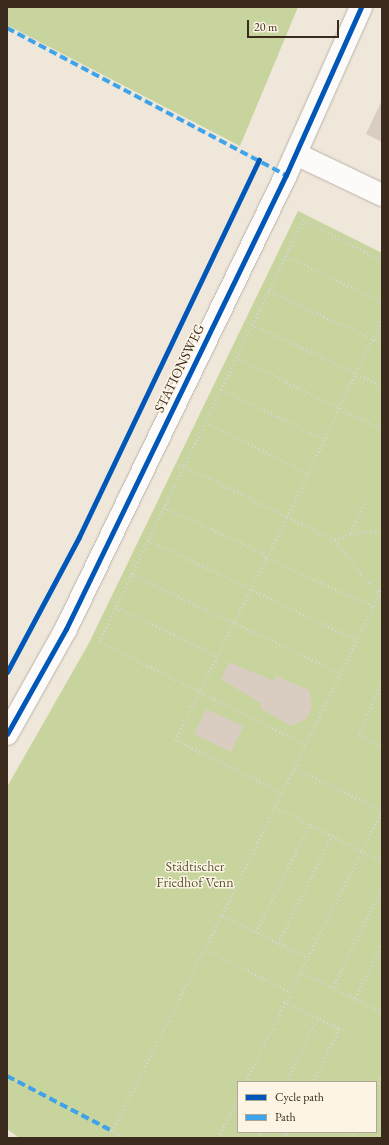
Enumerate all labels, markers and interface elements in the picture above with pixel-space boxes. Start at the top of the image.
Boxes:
scale bar [249,12,341,38]
text: 20 m [254,19,277,35]
street label: STATIONSWEG [150,321,208,415]
park label: Städtischer Friedhof Venn [156,858,234,890]
legend [237,1081,377,1133]
text: Cycle path [275,1089,324,1105]
text: Path [275,1109,296,1125]

